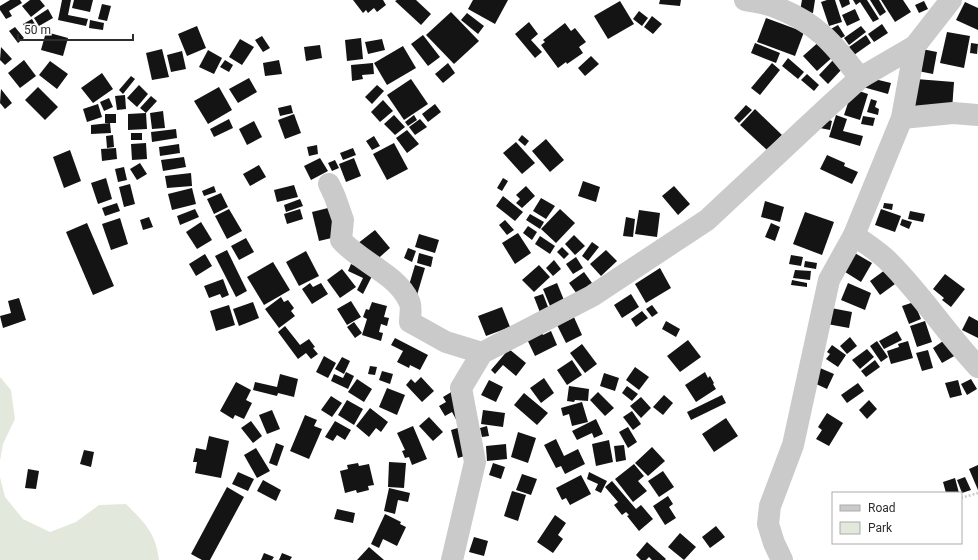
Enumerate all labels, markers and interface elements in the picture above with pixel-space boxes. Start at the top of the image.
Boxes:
scale bar [18,16,133,42]
text: 50 m [24,23,51,37]
legend [832,492,962,544]
text: Road [868,501,896,515]
text: Park [868,521,893,535]

